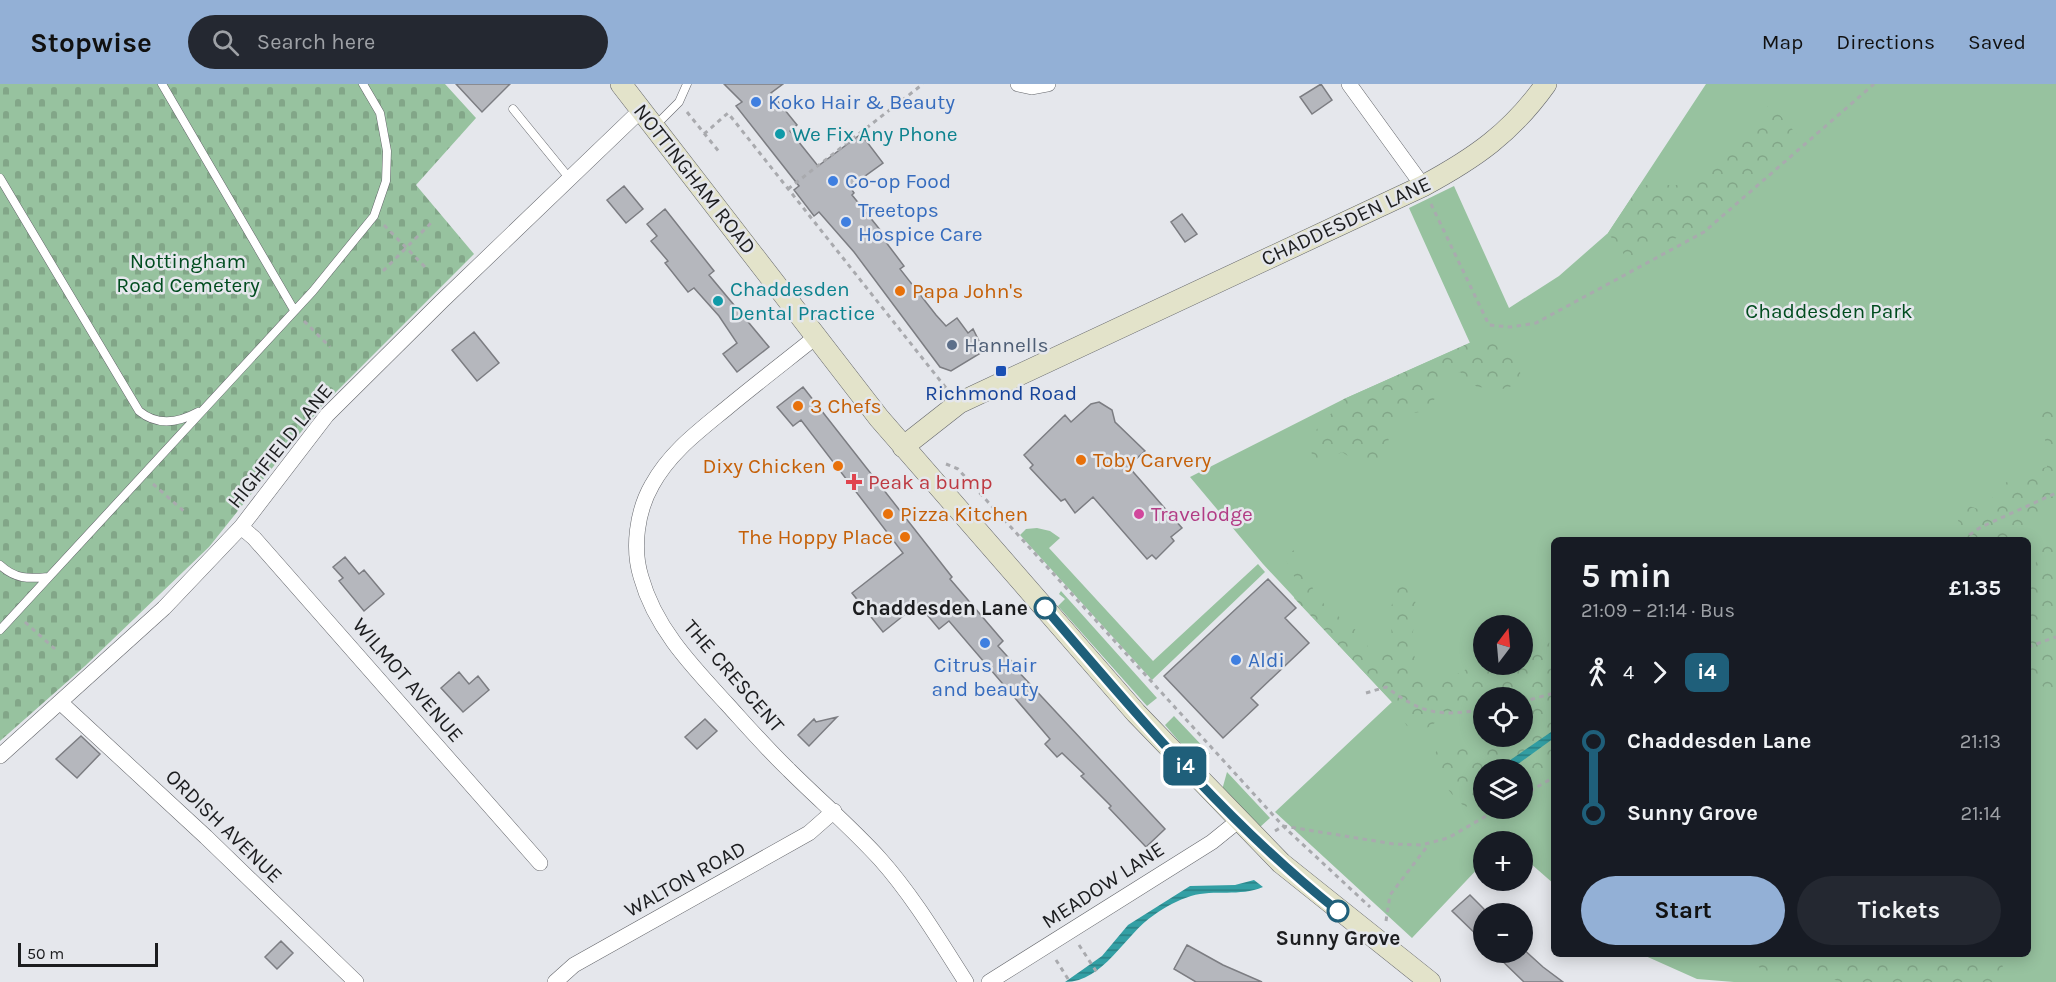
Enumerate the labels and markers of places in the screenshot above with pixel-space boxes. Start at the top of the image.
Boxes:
place label: Koko Hair & Beauty [768,90,955,114]
marker: Koko Hair & Beauty [749,95,763,109]
place label: We Fix Any Phone [792,122,958,146]
marker: We Fix Any Phone [773,127,787,141]
place label: Co-op Food [845,169,951,193]
marker: Co-op Food [826,174,840,188]
place label: Treetops Hospice Care [858,198,983,246]
marker: Treetops Hospice Care [839,215,853,229]
place label: Chaddesden Dental Practice [730,277,875,325]
place label: Papa John's [912,279,1023,303]
marker: Papa John's [893,284,907,298]
marker: Chaddesden Dental Practice [711,294,725,308]
place label: Hannells [964,333,1049,357]
marker: Hannells [945,338,959,352]
marker: Richmond Road [994,364,1008,378]
place label: Richmond Road [925,381,1077,405]
place label: 3 Chefs [810,394,881,418]
marker: 3 Chefs [791,399,805,413]
place label: Toby Carvery [1093,448,1211,472]
marker: Toby Carvery [1074,453,1088,467]
place label: Dixy Chicken [702,454,826,478]
marker: Dixy Chicken [831,459,845,473]
place label: Peak a bump [868,470,992,494]
marker: Peak a bump [845,473,863,491]
place label: Pizza Kitchen [900,502,1028,526]
place label: Travelodge [1151,502,1253,526]
marker: Pizza Kitchen [881,507,895,521]
marker: Travelodge [1132,507,1146,521]
place label: The Hoppy Place [739,525,893,549]
marker: The Hoppy Place [898,530,912,544]
place label: Chaddesden Lane [852,596,1028,620]
marker: Chaddesden Lane [1034,597,1056,619]
marker: Citrus Hair and beauty [978,636,992,650]
place label: Aldi [1248,648,1285,672]
place label: Citrus Hair and beauty [932,653,1039,701]
marker: Aldi [1229,653,1243,667]
marker: Sunny Grove [1327,900,1349,922]
place label: Sunny Grove [1276,926,1400,950]

